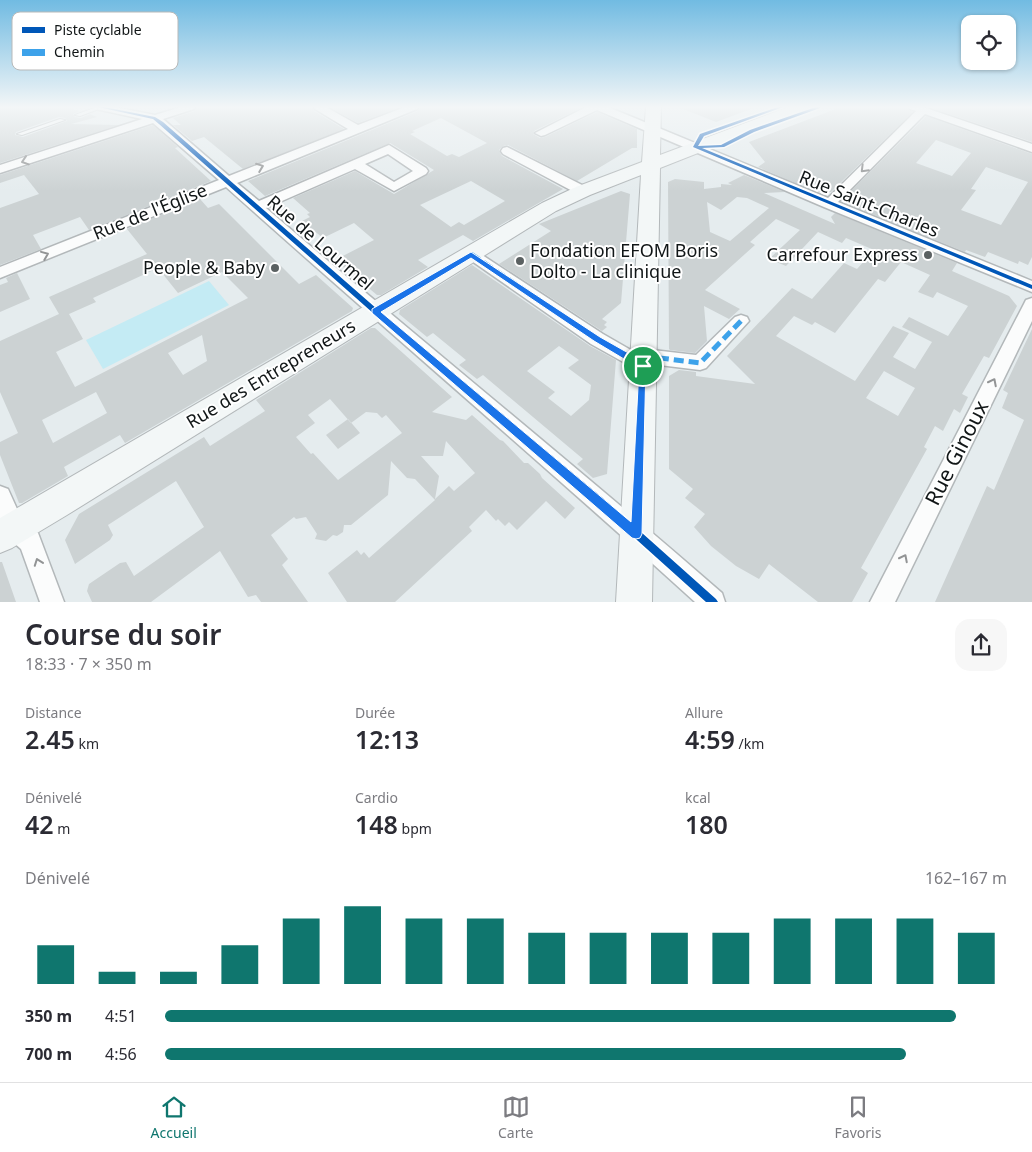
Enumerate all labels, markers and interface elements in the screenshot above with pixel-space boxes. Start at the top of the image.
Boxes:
legend [12,12,178,70]
map controls [961,15,1016,70]
button: locate [961,15,1016,70]
text: Piste cyclable [54,20,142,39]
text: Chemin [54,42,105,61]
one-way arrow [21,155,30,165]
one-way arrow [255,163,264,173]
one-way arrow [861,163,870,172]
street label: Rue Saint-Charles [796,164,943,242]
street label: Rue de l'Église [89,177,210,245]
street label: Rue de Lourmel [262,189,379,295]
place label: Fondation EFOM Boris Dolto - La clinique [530,238,718,283]
place label: Carrefour Express [766,242,918,266]
marker: Carrefour Express [922,249,934,261]
one-way arrow [40,250,49,261]
place label: People & Baby [143,255,266,279]
marker: Fondation EFOM Boris Dolto - La clinique [514,255,526,267]
marker: People & Baby [269,262,281,274]
street label: Rue des Entrepreneurs [181,313,360,433]
pin [622,345,664,387]
icon: arrive [629,352,657,380]
one-way arrow [987,378,997,387]
street label: Rue Ginoux [918,395,994,510]
one-way arrow [898,555,908,564]
one-way arrow [33,558,43,567]
text: Course du soir [25,615,221,653]
button: share [955,619,1007,671]
text: 18:33 · 7 × 350 m [25,653,152,675]
text: Distance [25,703,82,722]
text: Durée [355,703,395,722]
text: Allure [685,703,723,722]
text: 2.45 [25,722,75,756]
text: 12:13 [355,722,419,756]
text: 4:59 [685,722,735,756]
text: km [75,734,99,753]
text: /km [735,734,764,753]
text: Dénivelé [25,788,82,807]
text: Cardio [355,788,398,807]
text: kcal [685,788,711,807]
text: 42 [25,807,54,841]
text: 148 [355,807,398,841]
text: 180 [685,807,728,841]
text: m [54,819,70,838]
text: bpm [398,819,432,838]
text: Dénivelé [25,867,90,889]
text: 162–167 m [925,867,1007,889]
text: 350 m [25,1005,72,1027]
text: 4:51 [105,1005,137,1027]
text: 700 m [25,1043,72,1065]
text: 4:56 [105,1043,137,1065]
tab: Accueil [151,1093,197,1142]
tab: Carte [498,1093,533,1142]
tab: Favoris [835,1093,881,1142]

